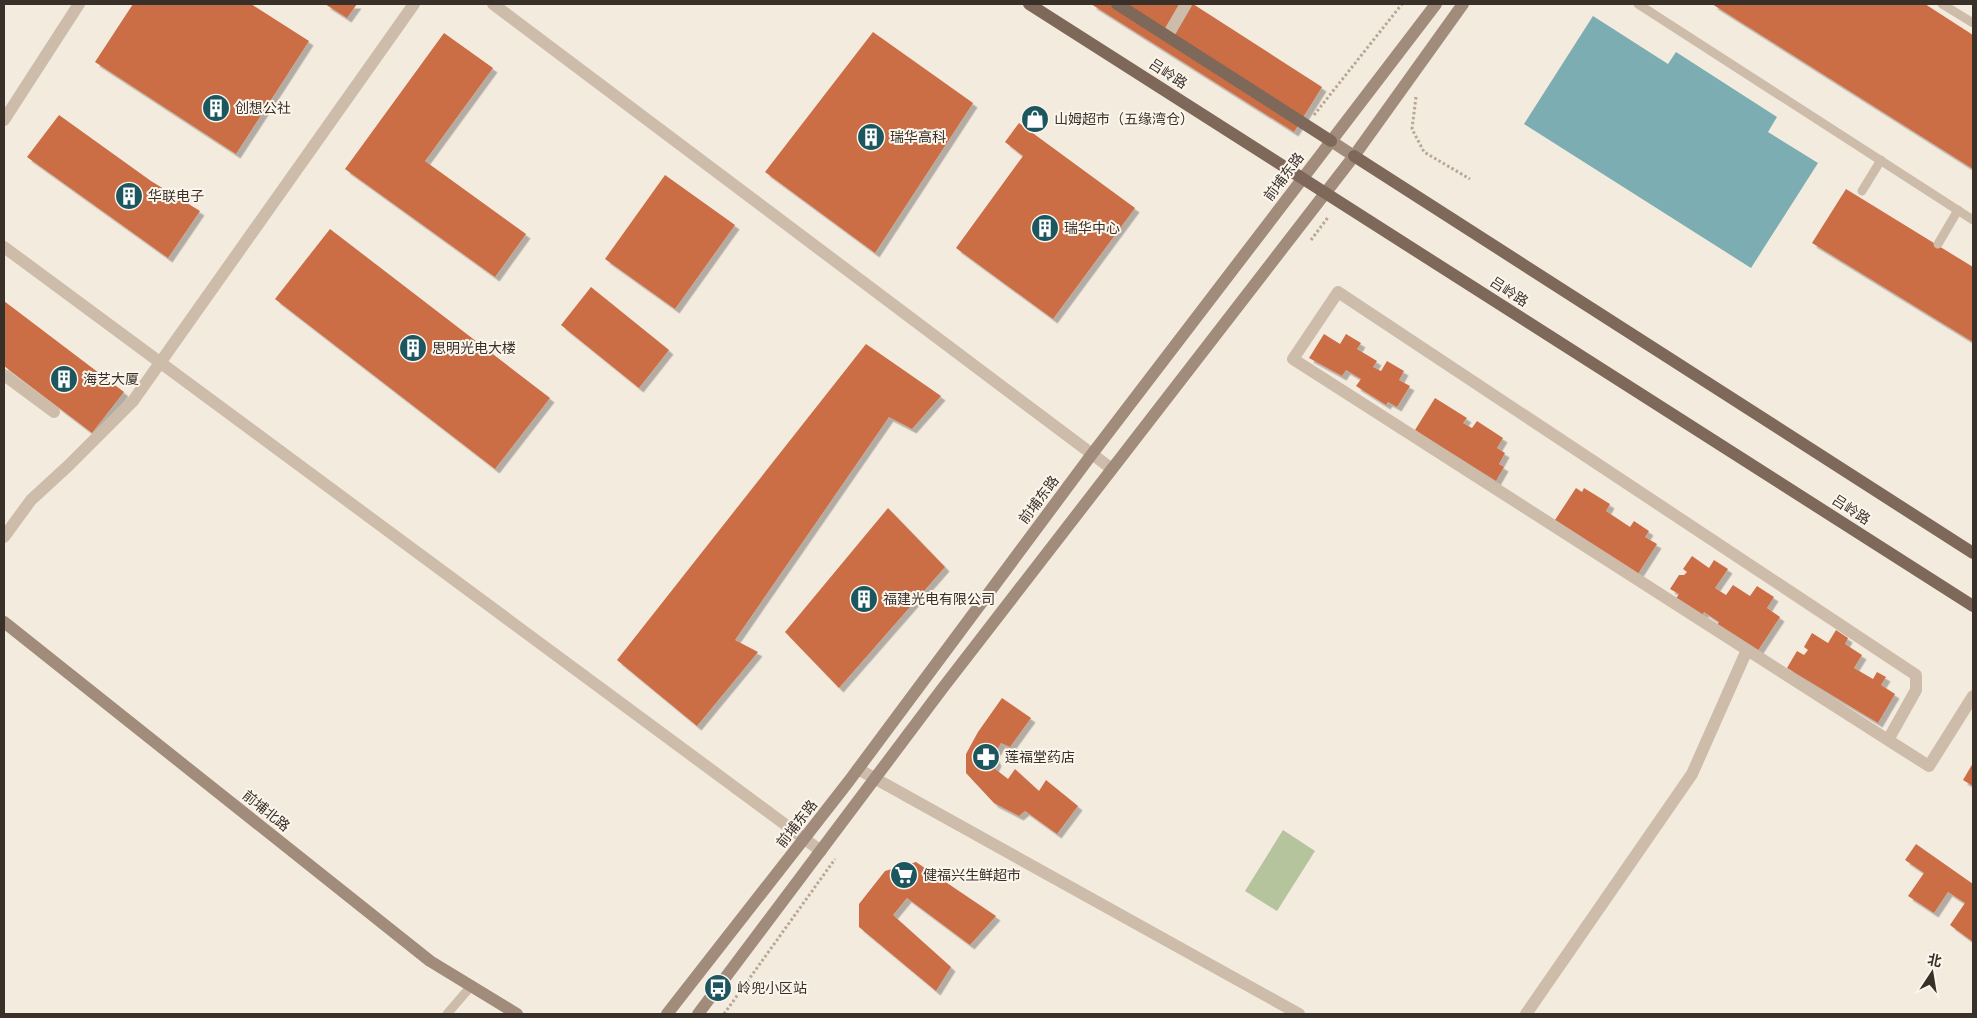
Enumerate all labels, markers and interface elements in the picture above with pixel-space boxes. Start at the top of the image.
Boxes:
street label: 吕岭路 [1145,55,1191,93]
building icon: 创想公社 [201,93,231,123]
place label: 创想公社 [235,99,291,118]
shop icon: 山姆超市（五缘湾仓） [1020,104,1050,134]
place label: 山姆超市（五缘湾仓） [1054,110,1194,129]
building icon: 瑞华高科 [856,122,886,152]
place label: 瑞华高科 [890,128,946,147]
street label: 前埔东路 [1260,149,1308,205]
building icon: 华联电子 [114,181,144,211]
place label: 华联电子 [148,187,204,206]
building icon: 瑞华中心 [1030,213,1060,243]
place label: 瑞华中心 [1064,219,1120,238]
street label: 吕岭路 [1486,273,1532,311]
building icon: 思明光电大楼 [398,333,428,363]
place label: 思明光电大楼 [432,339,516,358]
building icon: 海艺大厦 [49,364,79,394]
place label: 海艺大厦 [83,370,139,389]
street label: 前埔东路 [1015,472,1063,528]
street label: 吕岭路 [1828,491,1874,529]
building icon: 福建光电有限公司 [849,584,879,614]
place label: 福建光电有限公司 [883,590,995,609]
pharmacy icon: 莲福堂药店 [971,742,1001,772]
place label: 莲福堂药店 [1005,748,1075,767]
street label: 前埔北路 [238,786,294,836]
street label: 前埔东路 [772,796,822,852]
supermarket icon: 健福兴生鲜超市 [889,860,919,890]
place label: 健福兴生鲜超市 [923,866,1021,885]
north arrow [1907,948,1957,998]
text: 北 [1926,950,1943,972]
bus stop icon: 岭兜小区站 [703,973,733,1003]
place label: 岭兜小区站 [737,979,807,998]

